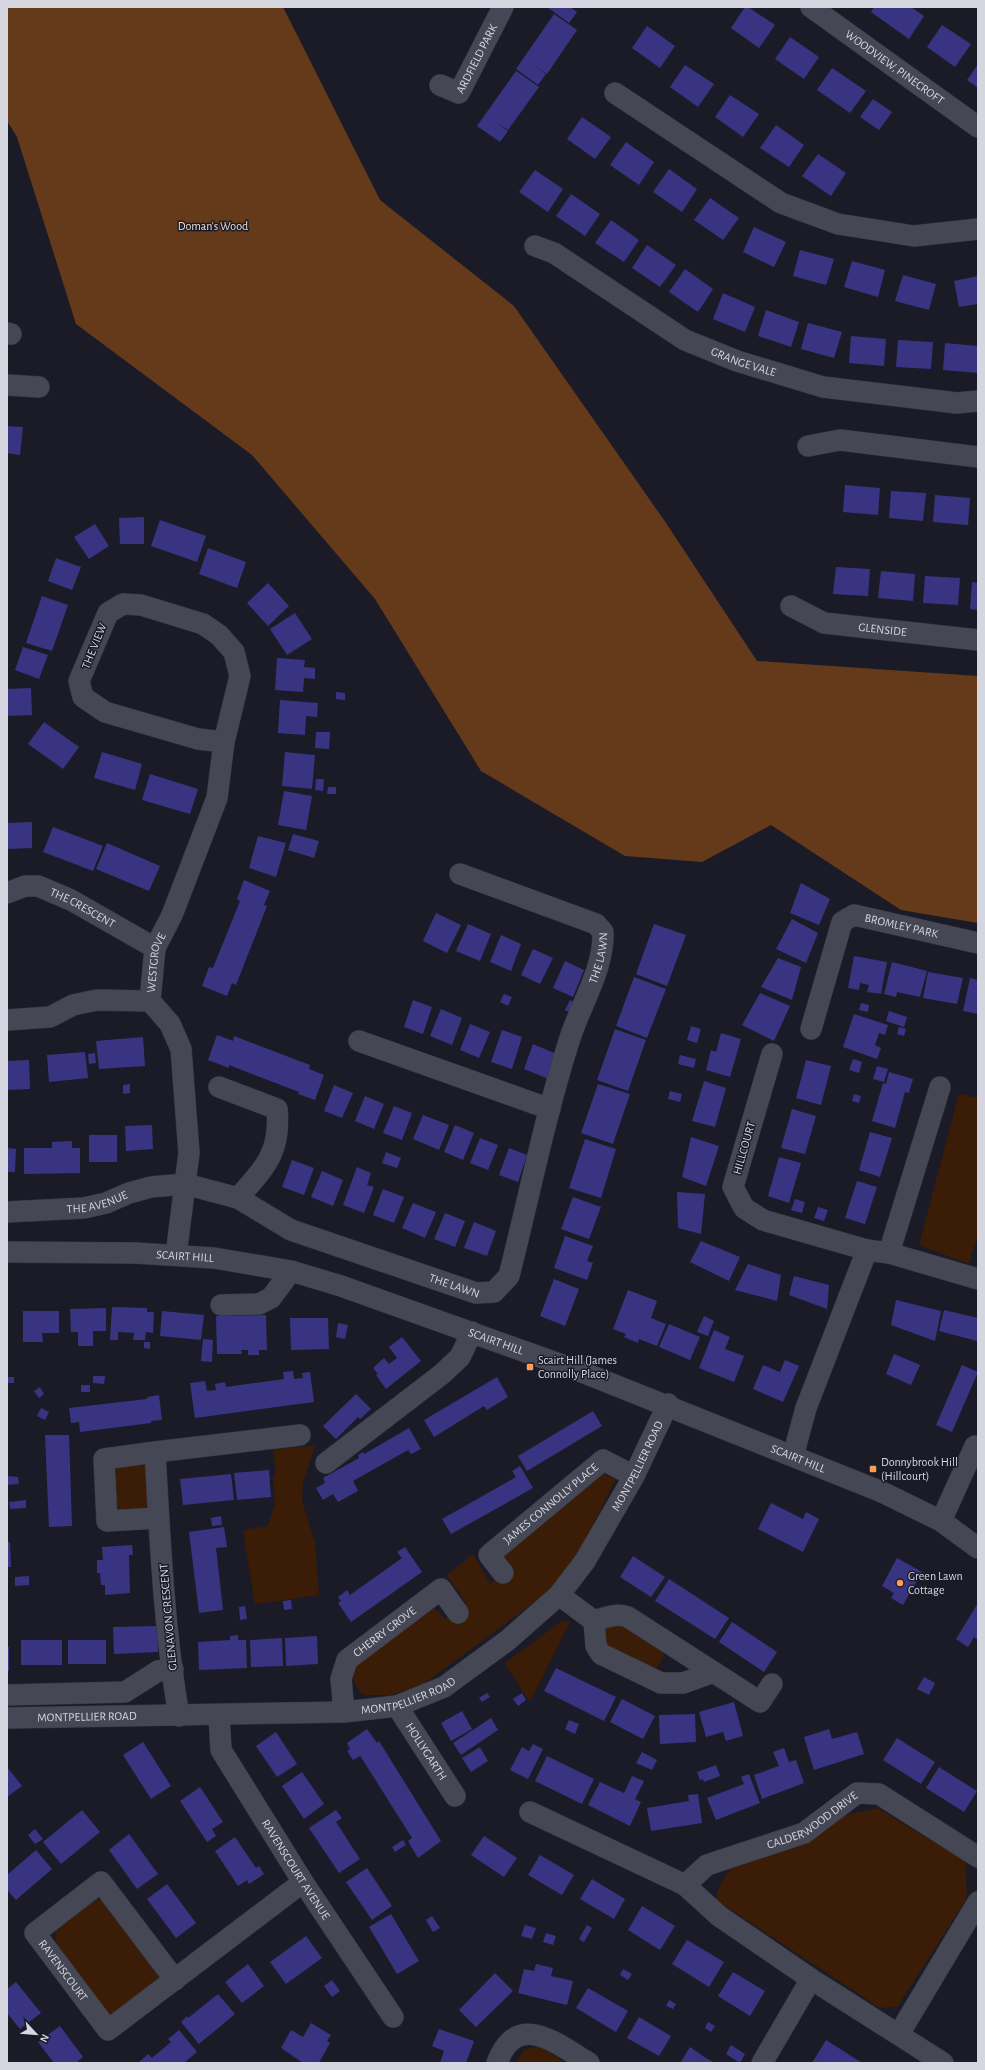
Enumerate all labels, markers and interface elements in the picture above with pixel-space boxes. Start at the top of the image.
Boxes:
street label: ARDFIELD PARK [454,22,499,95]
street label: WOODVIEW, PINECROFT [843,28,946,107]
park label: Doman's Wood [178,220,248,232]
street label: GRANGE VALE [709,345,778,379]
street label: THE VIEW [79,621,109,671]
street label: GLENSIDE [858,621,908,638]
street label: THE CRESCENT [48,886,117,930]
street label: BROMLEY PARK [864,912,940,940]
street label: WESTGROVE [145,930,168,993]
street label: THE LAWN [587,932,609,985]
street label: HILLCOURT [731,1120,757,1176]
street label: THE AVENUE [66,1188,129,1215]
street label: SCAIRT HILL [156,1248,214,1264]
street label: THE LAWN [428,1271,481,1300]
street label: SCAIRT HILL [467,1326,525,1357]
place label: Scairt Hill (James Connolly Place) [538,1354,617,1381]
marker: Scairt Hill (James Connolly Place) [525,1362,535,1372]
street label: MONTPELLIER ROAD [609,1419,665,1513]
street label: SCAIRT HILL [769,1442,827,1475]
place label: Donnybrook Hill (Hillcourt) [881,1456,958,1482]
street label: JAMES CONNOLLY PLACE [501,1461,600,1546]
marker: Donnybrook Hill (Hillcourt) [868,1464,878,1474]
street label: GLENAVON CRESCENT [157,1563,179,1671]
place label: Green Lawn Cottage [908,1570,963,1596]
marker: Green Lawn Cottage [895,1578,905,1588]
street label: CHERRY GROVE [351,1604,418,1659]
street label: MONTPELLIER ROAD [360,1675,458,1716]
street label: MONTPELLIER ROAD [37,1710,137,1723]
street label: HOLLYGARTH [403,1721,449,1782]
street label: CALDERWOOD DRIVE [765,1789,860,1851]
street label: RAVENSCOURT AVENUE [260,1817,332,1922]
street label: RAVENSCOURT [36,1937,90,2003]
north arrow [16,2014,56,2054]
text: N [38,2032,51,2044]

